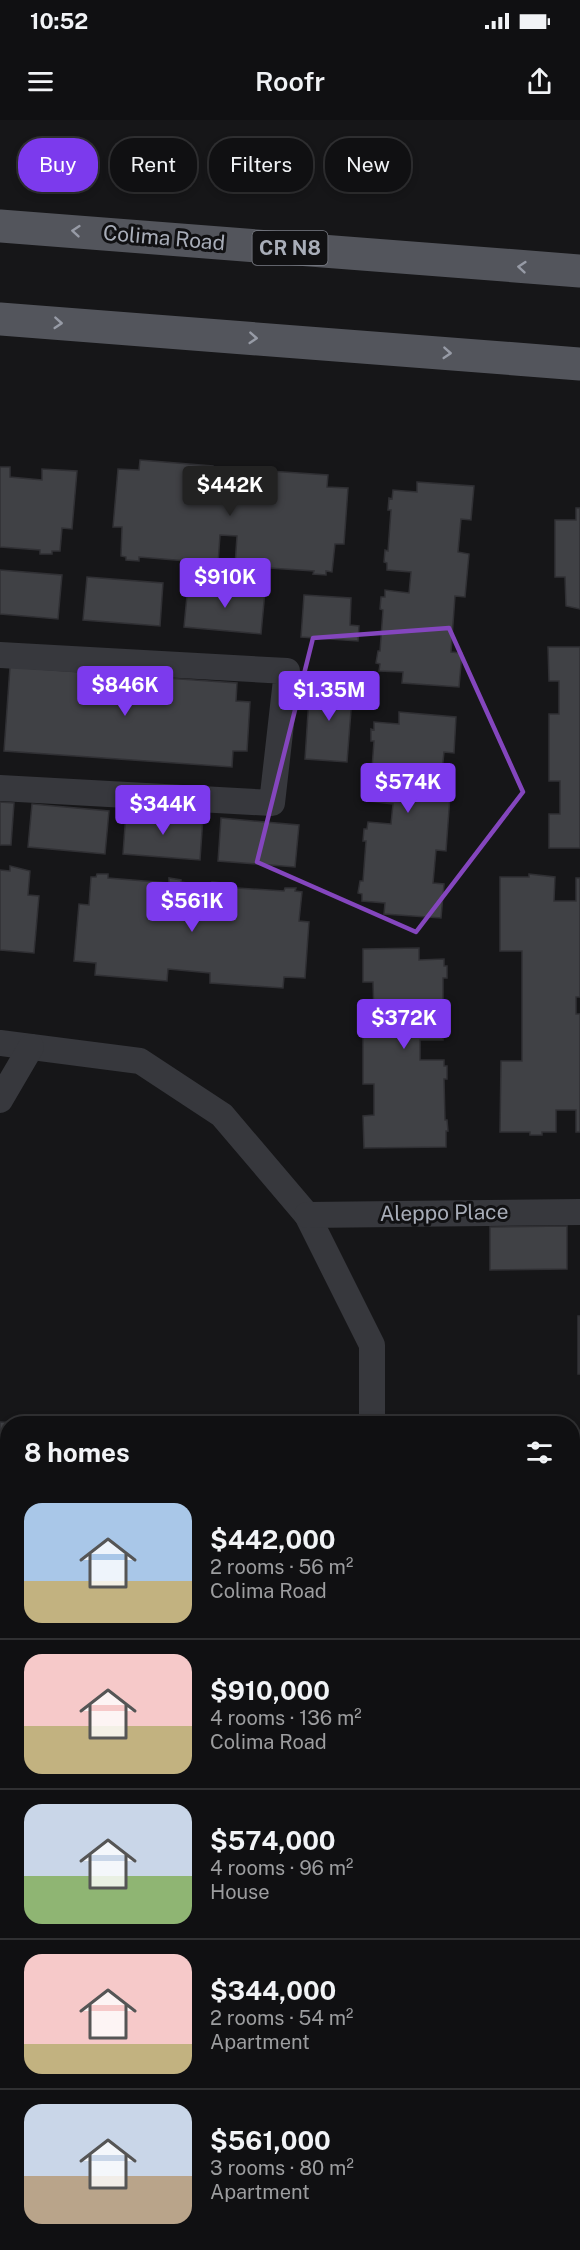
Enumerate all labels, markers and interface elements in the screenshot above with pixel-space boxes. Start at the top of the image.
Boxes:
text: 10:52 [30,8,88,34]
icon: menu [24,65,57,98]
text: Roofr [255,65,325,97]
icon: share [523,65,556,98]
chip: Buy [18,138,98,192]
chip: Rent [110,138,197,192]
chip: Filters [209,138,313,192]
chip: New [325,138,411,192]
street label: Colima Road [102,220,226,255]
one-way arrow [72,225,81,238]
road number: CR N8 [252,231,328,265]
one-way arrow [517,260,526,273]
one-way arrow [54,316,63,329]
one-way arrow [248,331,257,344]
one-way arrow [443,346,452,359]
pin: $442K [188,466,272,517]
text: $442K [197,473,263,497]
pin: $910K [183,558,267,609]
text: $910K [194,565,256,589]
pin: $846K [83,666,167,717]
pin: $1.35M [280,671,378,722]
text: $846K [91,673,159,697]
text: $1.35M [293,678,365,702]
pin: $574K [366,763,450,814]
text: $574K [375,770,441,794]
pin: $344K [121,785,205,836]
text: $344K [129,792,197,816]
pin: $561K [150,882,234,933]
text: $561K [160,889,224,913]
pin: $372K [362,999,446,1050]
text: $372K [371,1006,437,1030]
street label: Aleppo Place [379,1199,509,1226]
icon: filters [523,1436,556,1469]
text: 8 homes [24,1437,130,1468]
text: $442,000 [210,1524,336,1555]
icon: home [72,1527,144,1599]
text: 2 rooms · 56 m² [210,1555,353,1579]
text: Colima Road [210,1579,327,1603]
text: $910,000 [210,1675,330,1706]
icon: home [72,1678,144,1750]
text: 4 rooms · 136 m² [210,1706,362,1730]
text: Colima Road [210,1730,327,1754]
text: $574,000 [210,1825,336,1856]
icon: home [72,1828,144,1900]
text: 4 rooms · 96 m² [210,1856,353,1880]
text: House [210,1880,270,1904]
text: $344,000 [210,1975,336,2006]
icon: home [72,1978,144,2050]
text: 2 rooms · 54 m² [210,2006,353,2030]
text: Apartment [210,2030,310,2054]
text: $561,000 [210,2125,331,2156]
icon: home [72,2128,144,2200]
text: 3 rooms · 80 m² [210,2156,354,2180]
text: Apartment [210,2180,310,2204]

